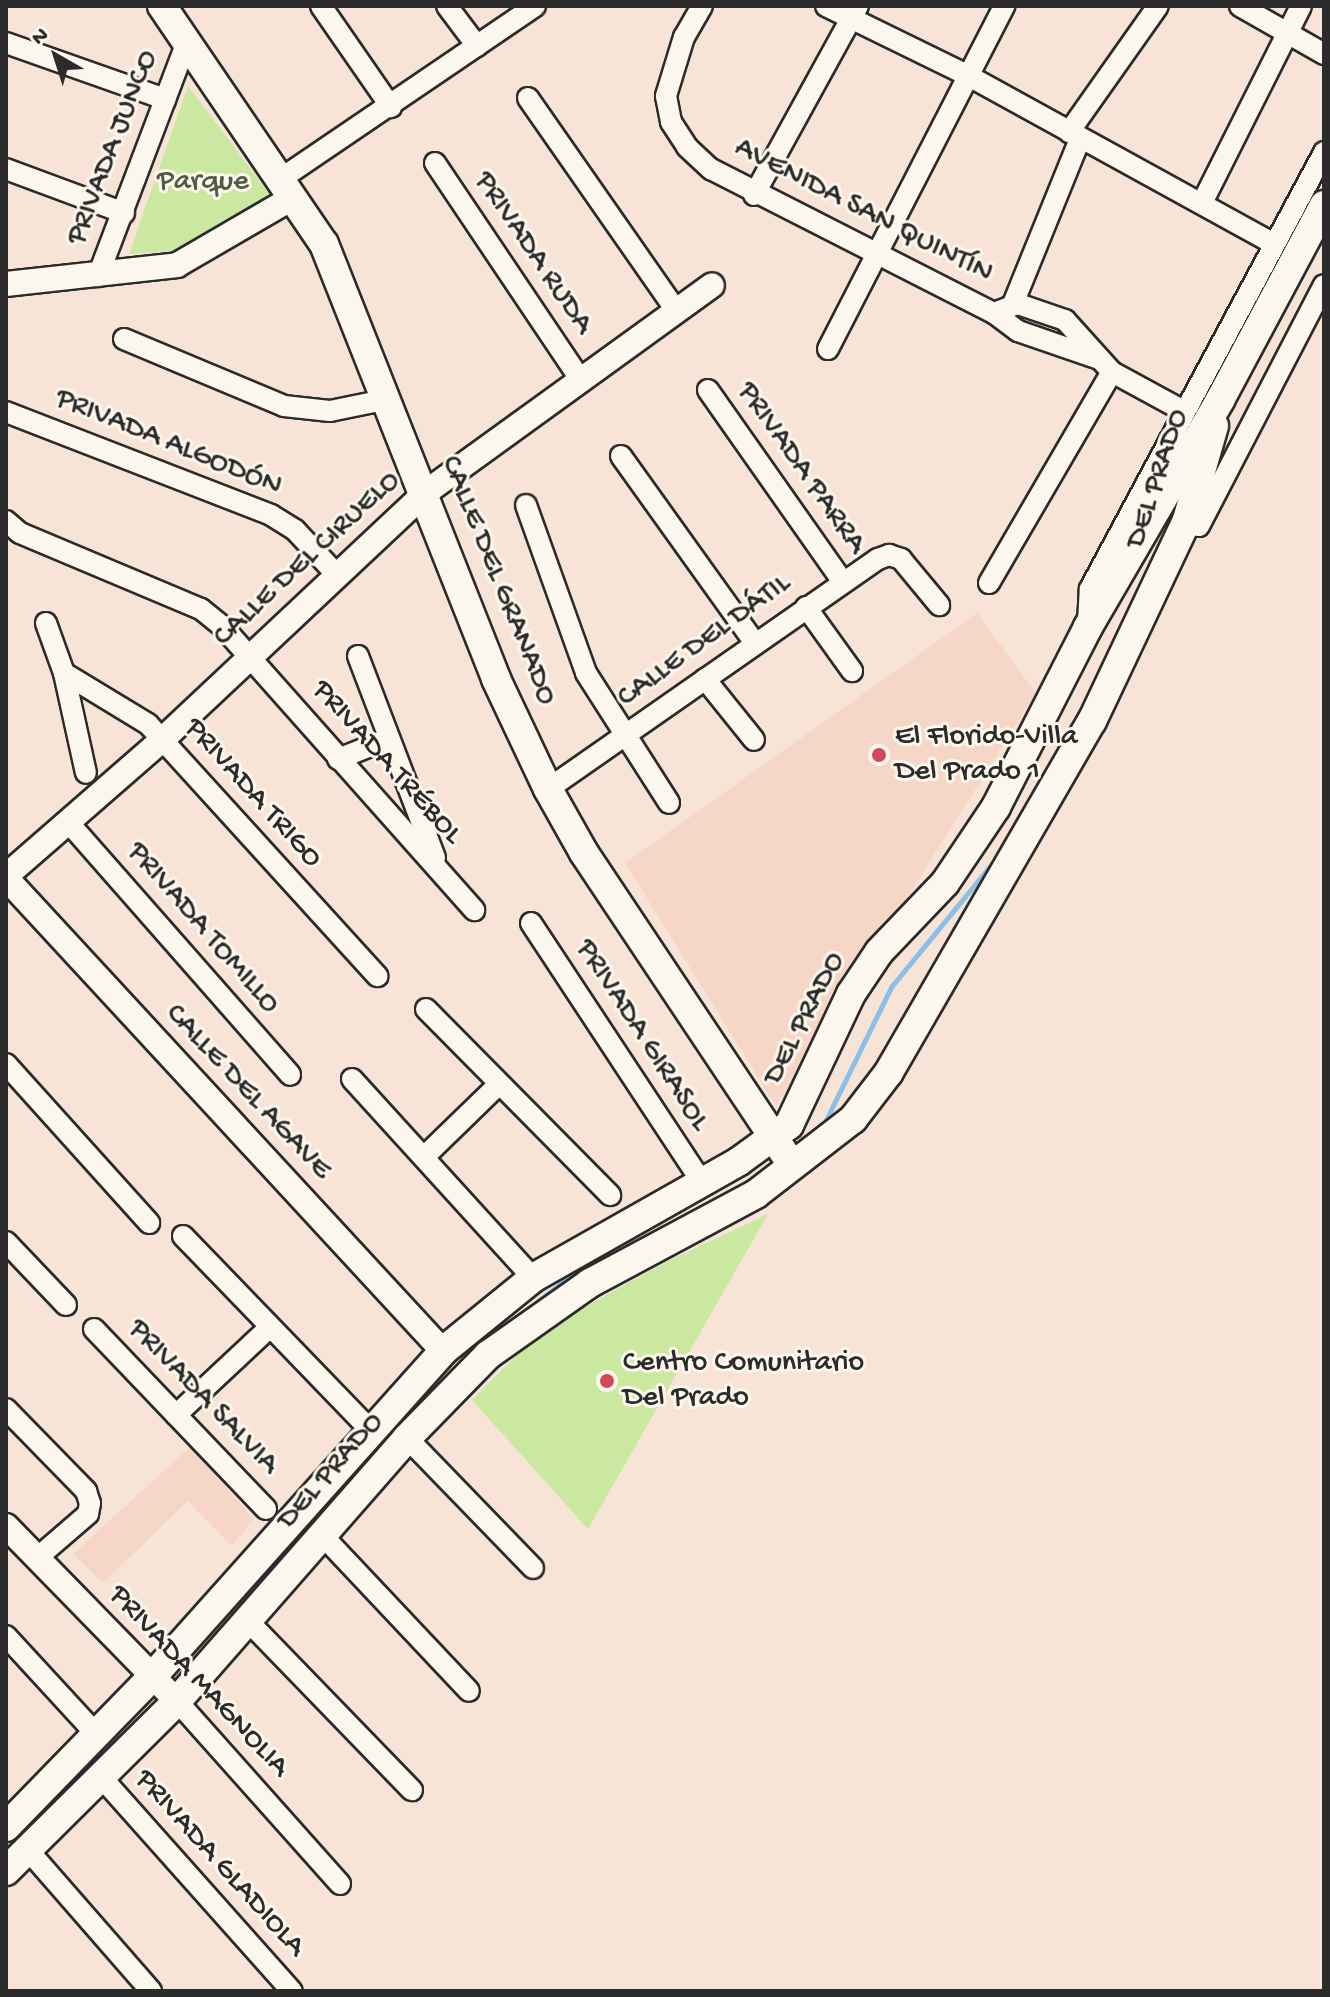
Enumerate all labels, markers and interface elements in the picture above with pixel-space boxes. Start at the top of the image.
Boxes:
north arrow [16,16,96,96]
text: N [27,23,55,52]
street label: PRIVADA JUNCO [60,46,168,250]
street label: AVENIDA SAN QUINTÍN [728,131,998,293]
park label: Parque [157,165,249,201]
street label: PRIVADA RUDA [464,166,600,342]
street label: PRIVADA PARRA [727,376,873,562]
street label: PRIVADA ALGODÓN [49,382,287,506]
street label: DEL PRADO [1120,405,1198,553]
street label: CALLE DEL GRANADO [431,451,563,711]
street label: CALLE DEL CIRUELO [207,464,409,656]
street label: CALLE DEL DÁTIL [611,567,799,717]
street label: PRIVADA TRÉBOL [303,673,469,853]
street label: PRIVADA TRIGO [175,711,329,877]
place label: El Florido-Villa Del Prado 1 [895,720,1078,790]
marker: El Florido-Villa Del Prado 1 [870,746,888,764]
street label: PRIVADA TOMILLO [118,836,286,1022]
street label: PRIVADA GIRASOL [566,934,716,1138]
street label: DEL PRADO [757,947,855,1091]
street label: CALLE DEL AGAVE [156,997,338,1189]
street label: PRIVADA SALVIA [119,1313,285,1483]
place label: Centro Comunitario Del Prado [623,1346,864,1416]
marker: Centro Comunitario Del Prado [598,1372,616,1390]
street label: DEL PRADO [271,1406,393,1538]
street label: PRIVADA MAGNOLIA [100,1579,296,1785]
street label: PRIVADA GLADIOLA [126,1763,312,1965]

